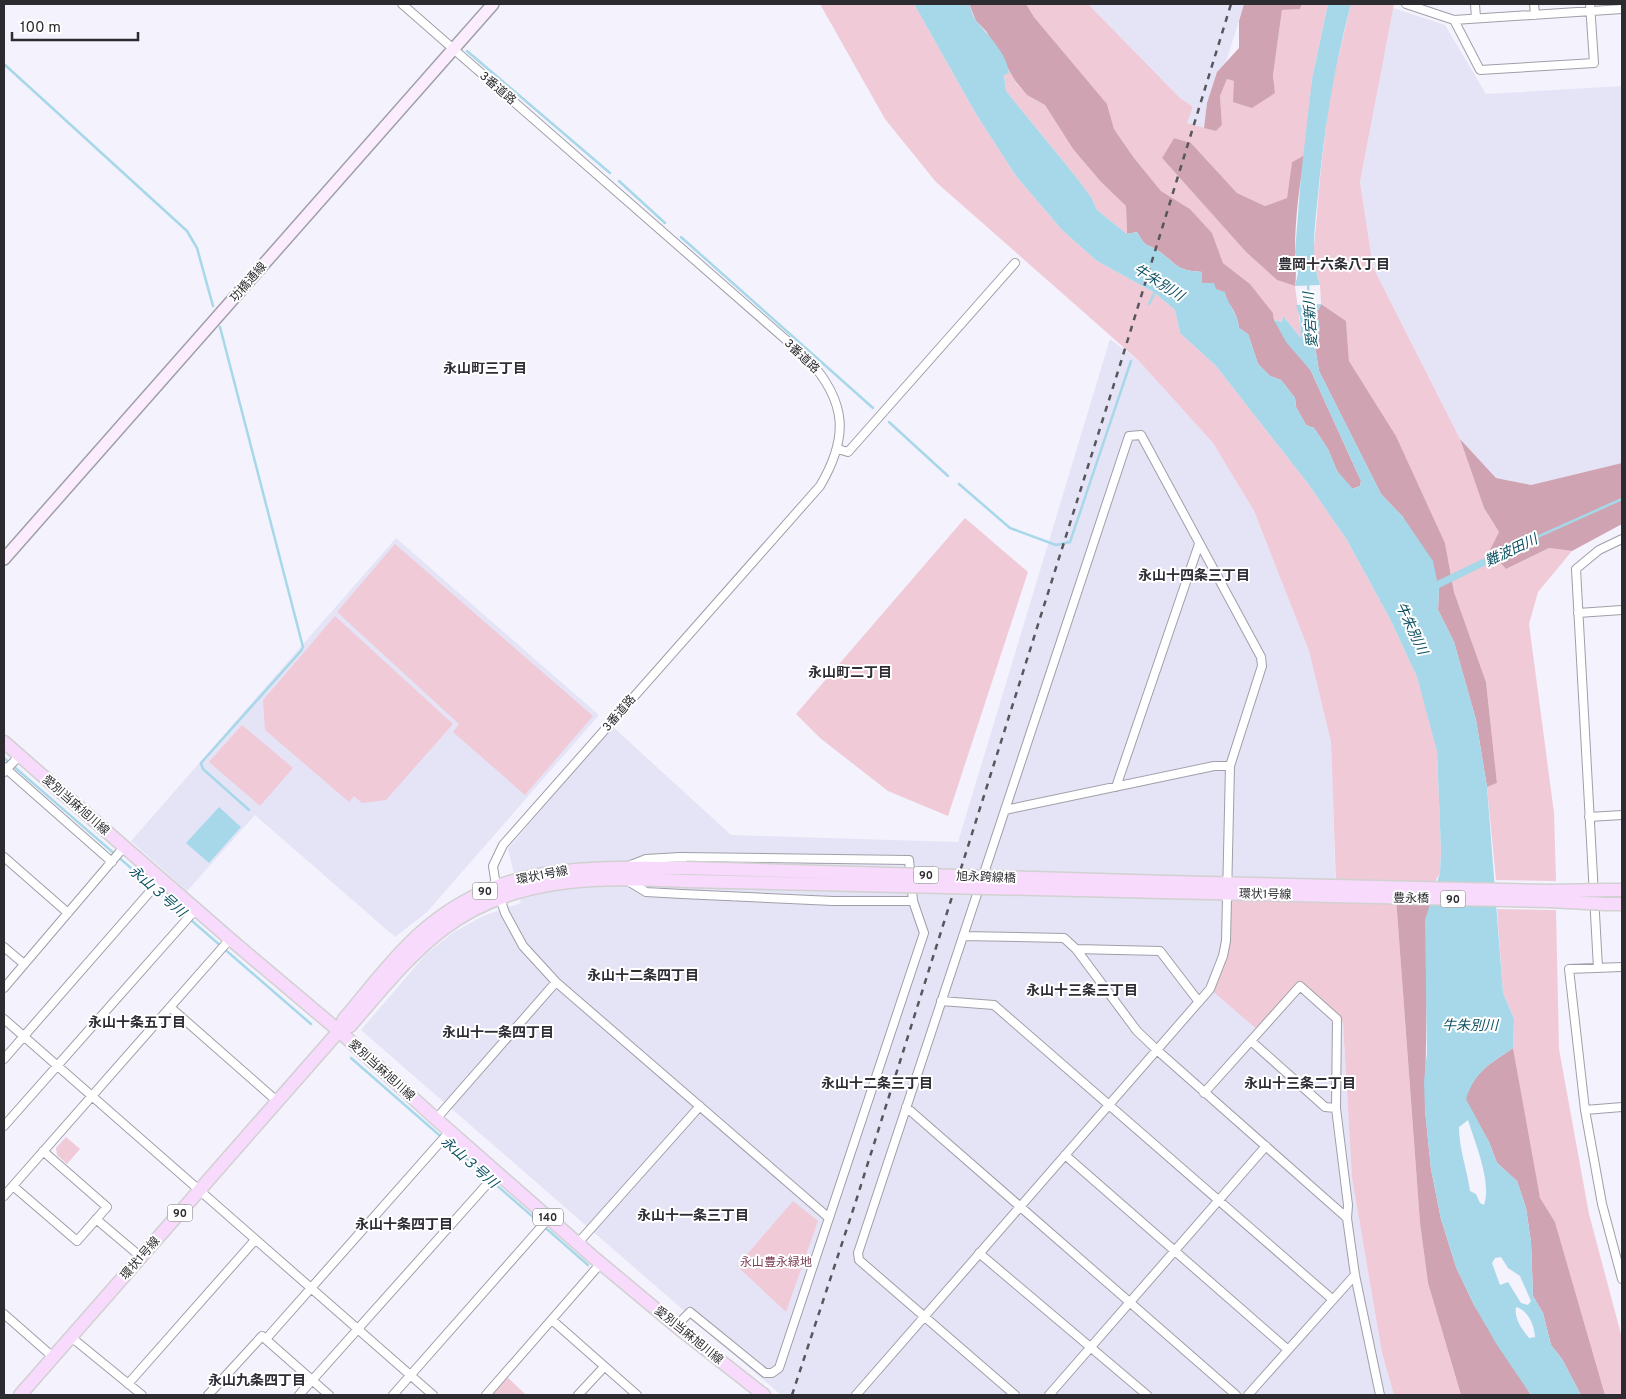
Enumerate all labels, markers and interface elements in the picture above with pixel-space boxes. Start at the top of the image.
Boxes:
scale bar [12,10,139,42]
text: 100 m [20,19,61,38]
street label: 3番道路 [476,69,519,109]
district label: 豊岡十六条八丁目 [1278,256,1390,274]
street label: 功橋通線 [227,259,271,306]
water label: 牛朱別川 [1130,261,1188,306]
water label: 愛宕新川 [1301,289,1322,348]
street label: 3番道路 [780,336,822,377]
district label: 永山町三丁目 [443,361,527,378]
water label: 難波田川 [1483,531,1542,571]
district label: 永山十四条三丁目 [1138,567,1250,585]
water label: 牛朱別川 [1391,600,1431,659]
district label: 永山町二丁目 [808,665,892,682]
street label: 3番道路 [600,692,640,735]
street label: 愛別当麻旭川線 [38,772,112,839]
water label: 永山３号川 [125,863,191,923]
street label: 環状1号線 [515,863,569,889]
road number: 90 [914,866,938,884]
street label: 旭永跨線橋 [956,869,1016,887]
road number: 90 [472,882,498,899]
street label: 環状1号線 [1239,887,1291,903]
street label: 豊永橋 [1393,891,1429,907]
road number: 90 [1440,891,1466,908]
district label: 永山十二条四丁目 [587,967,699,985]
district label: 永山十三条三丁目 [1026,982,1138,1000]
district label: 永山十条五丁目 [88,1014,186,1032]
water label: 牛朱別川 [1442,1018,1500,1035]
district label: 永山十一条四丁目 [442,1024,554,1042]
street label: 愛別当麻旭川線 [345,1037,418,1105]
district label: 永山十二条三丁目 [821,1075,933,1093]
district label: 永山十三条二丁目 [1244,1075,1356,1093]
water label: 永山３号川 [437,1134,503,1194]
road number: 90 [168,1204,192,1222]
district label: 永山十一条三丁目 [637,1207,749,1225]
road number: 140 [533,1208,563,1226]
district label: 永山十条四丁目 [355,1216,453,1234]
street label: 環状1号線 [118,1234,164,1284]
park label: 永山豊永緑地 [740,1255,812,1271]
street label: 愛別当麻旭川線 [651,1303,726,1368]
district label: 永山九条四丁目 [208,1372,306,1390]

